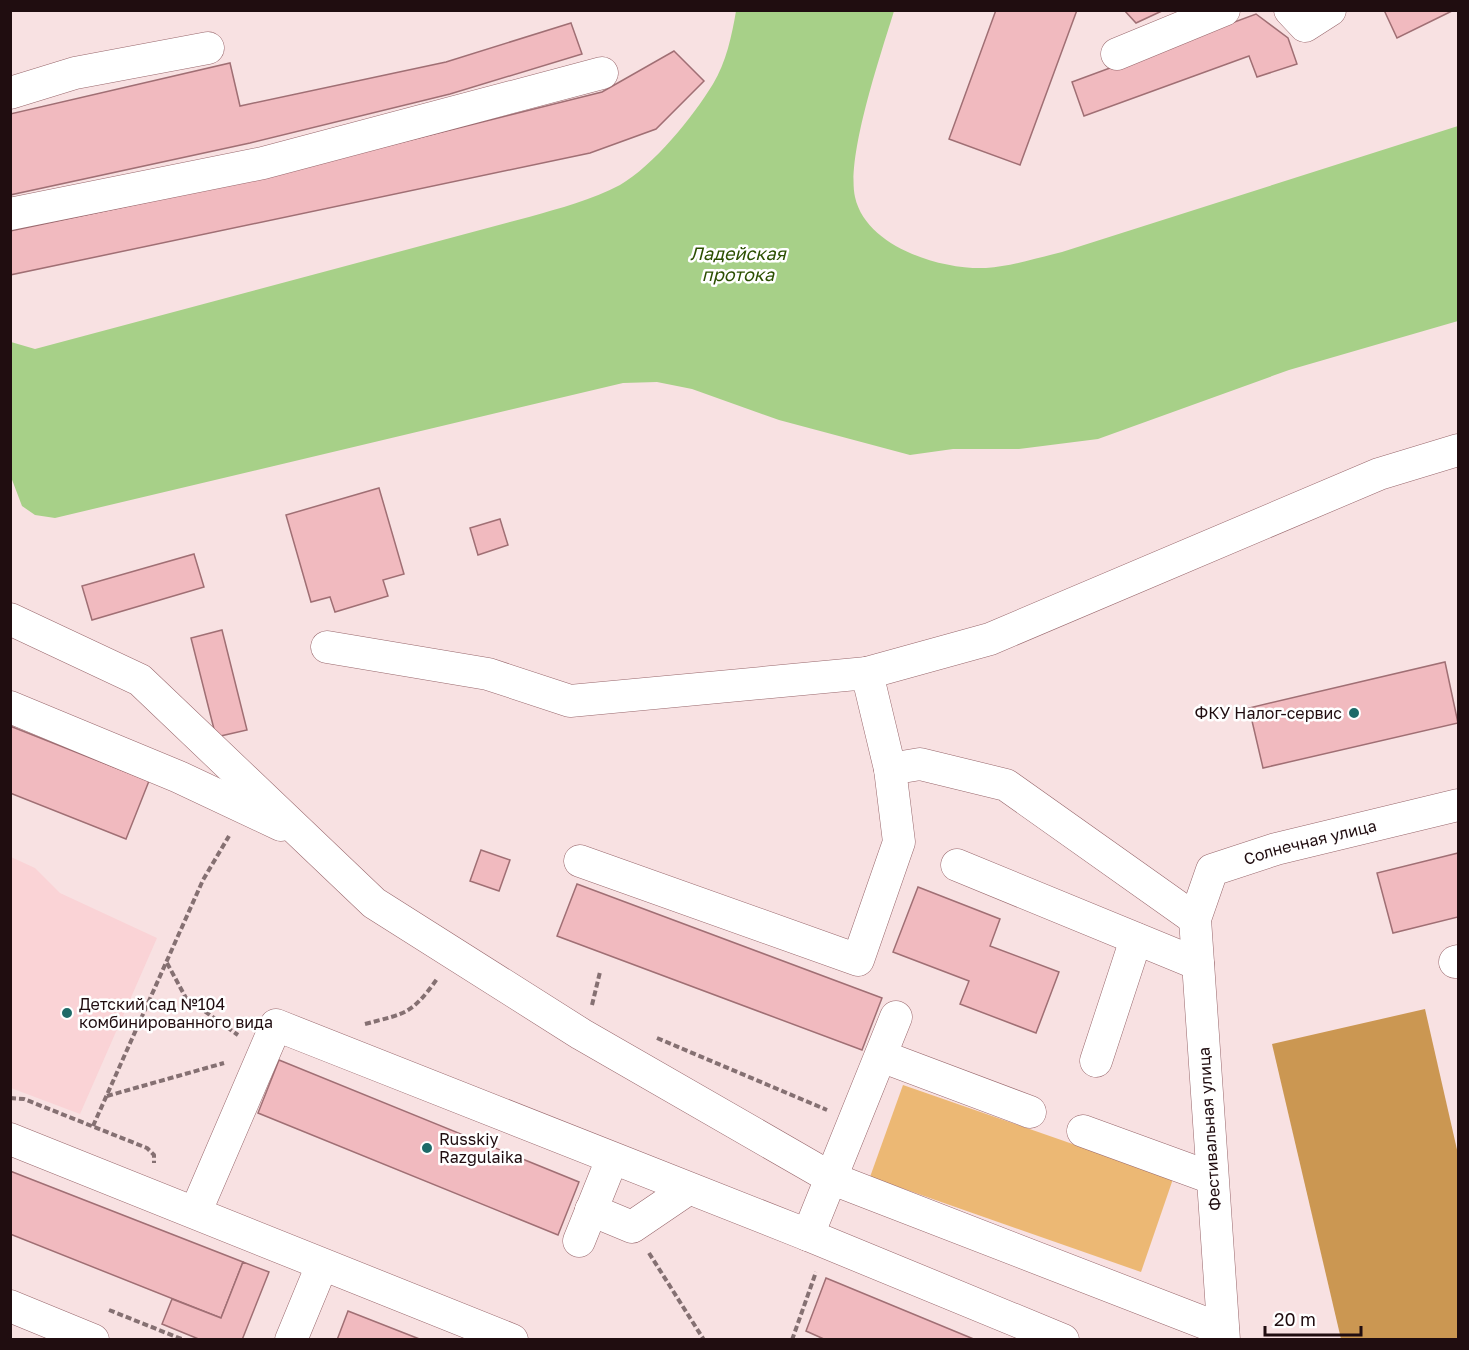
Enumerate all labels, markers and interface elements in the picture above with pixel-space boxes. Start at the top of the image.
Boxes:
water label: Ладейская протока [690,242,788,285]
place label: ФКУ Налог-сервис [1194,703,1342,723]
marker: ФКУ Налог-сервис [1347,706,1361,720]
street label: Солнечная улица [1241,815,1379,869]
place label: Детский сад №104 комбинированного вида [79,994,273,1032]
marker: Детский сад №104 комбинированного вида [60,1006,74,1020]
street label: Фестивальная улица [1193,1046,1225,1212]
place label: Russkiy Razgulaika [439,1129,523,1167]
marker: Russkiy Razgulaika [420,1141,434,1155]
scale bar [1265,1299,1361,1337]
text: 20 m [1274,1308,1316,1330]

